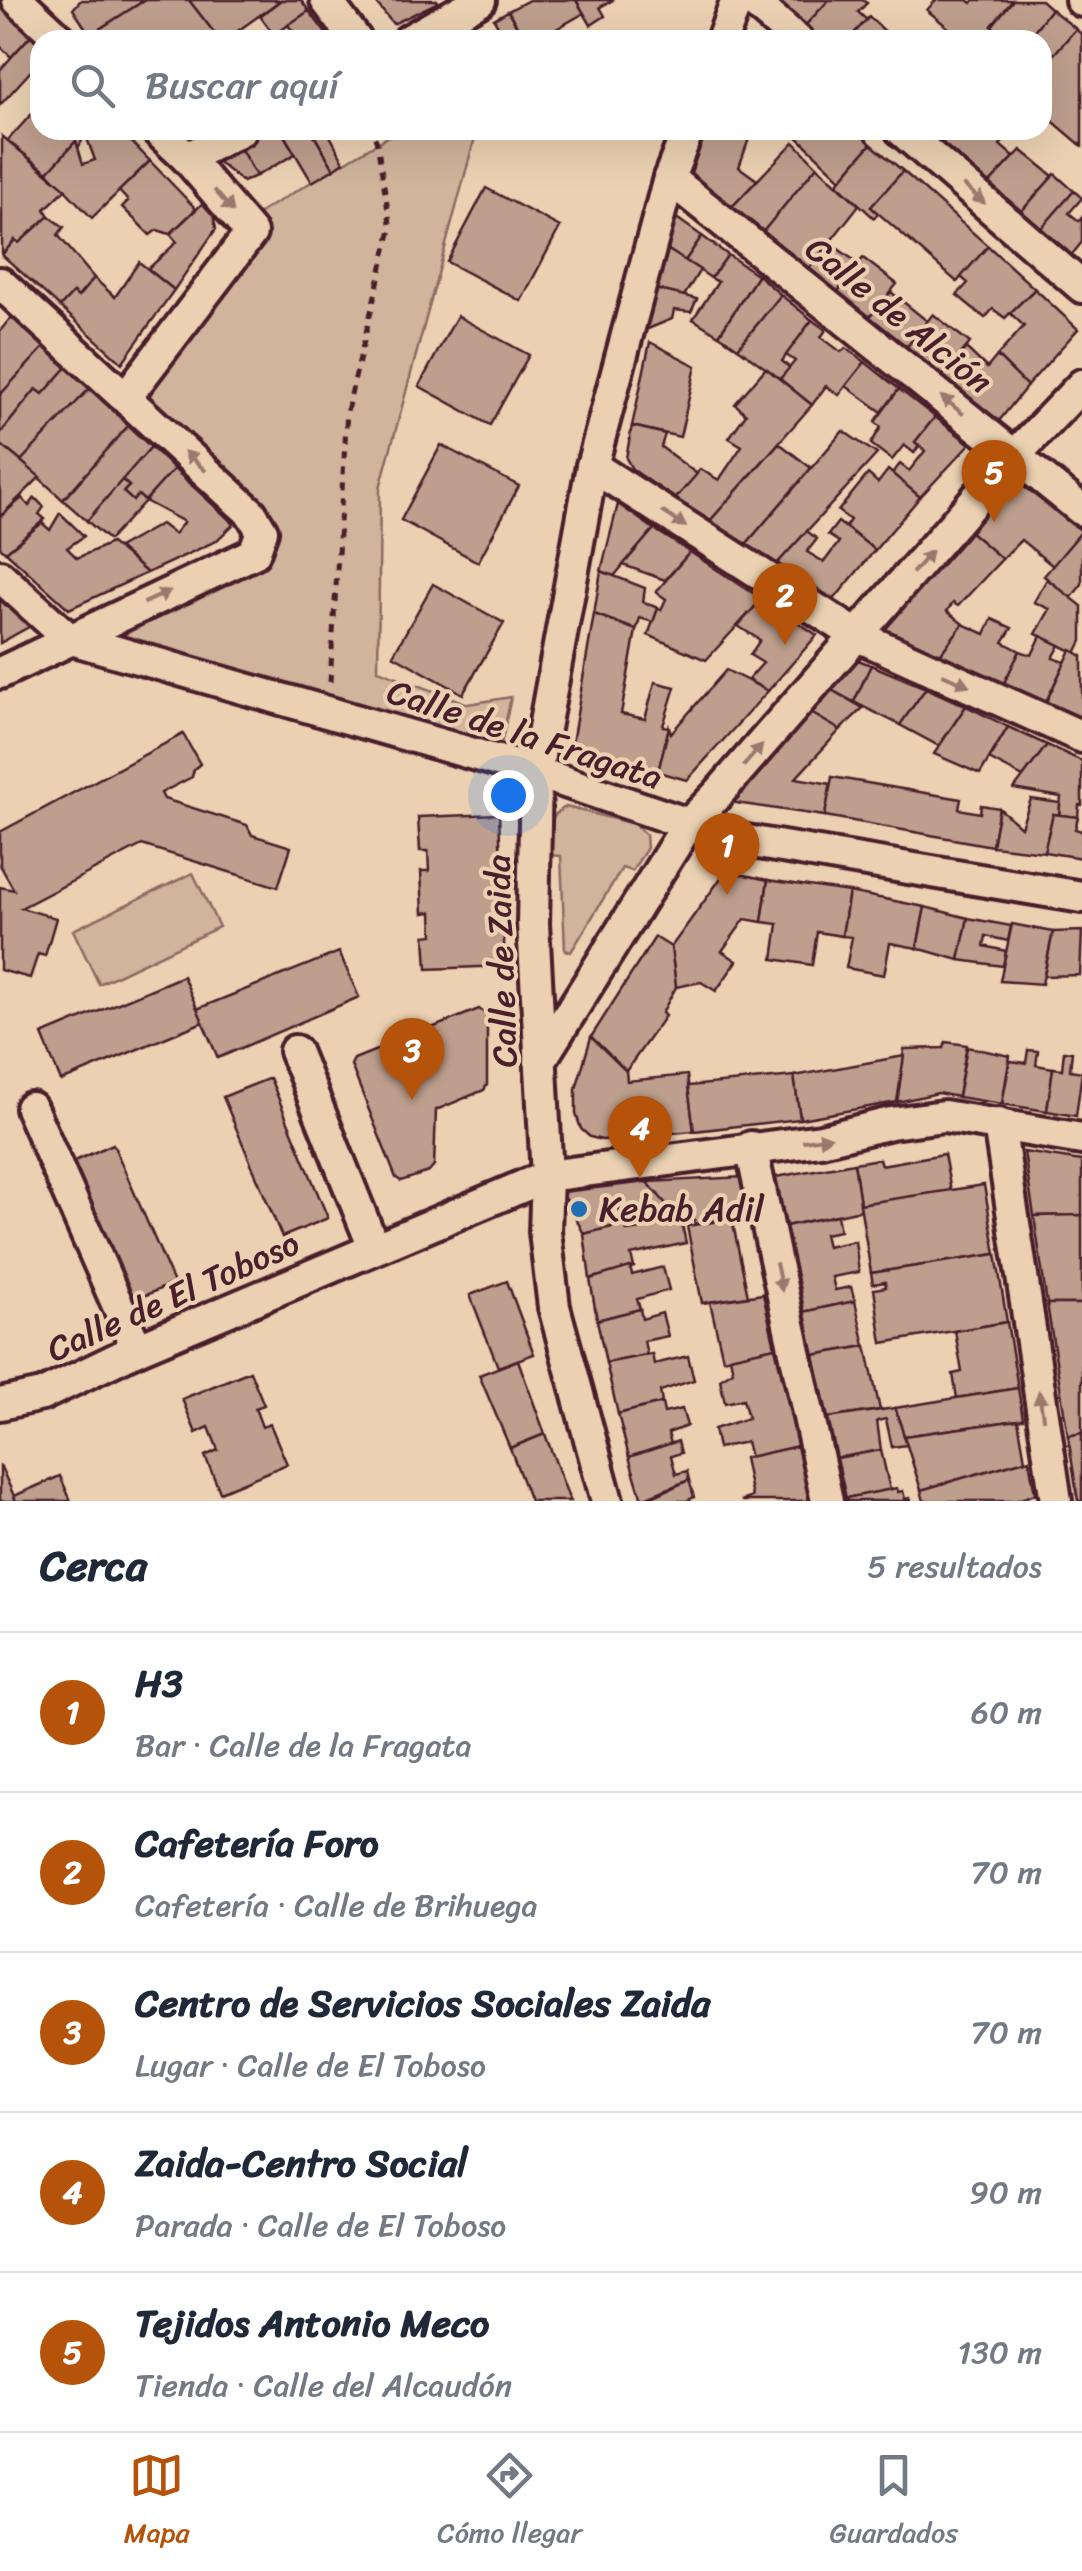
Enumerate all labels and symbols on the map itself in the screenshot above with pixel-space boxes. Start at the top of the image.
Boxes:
one-way arrow [962,182,987,204]
one-way arrow [212,188,234,213]
street label: Calle de Alción [791,219,1007,411]
one-way arrow [939,395,964,416]
pin: 5 [962,440,1026,522]
one-way arrow [184,450,208,473]
one-way arrow [660,509,688,527]
one-way arrow [910,550,932,575]
pin: 2 [752,562,818,645]
one-way arrow [143,589,172,606]
street label: Calle de la Fragata [379,660,671,808]
one-way arrow [941,672,971,688]
one-way arrow [741,743,763,768]
your location [483,770,534,821]
pin: 1 [694,812,760,895]
street label: Calle de Zaida [466,853,536,1069]
pin: 3 [380,1018,444,1100]
pin: 4 [608,1096,672,1178]
one-way arrow [802,1131,834,1147]
place label: Kebab Adil [599,1178,765,1240]
marker: Kebab Adil [568,1198,590,1220]
street label: Calle de El Toboso [36,1212,310,1380]
one-way arrow [772,1262,787,1293]
one-way arrow [1033,1388,1049,1420]

